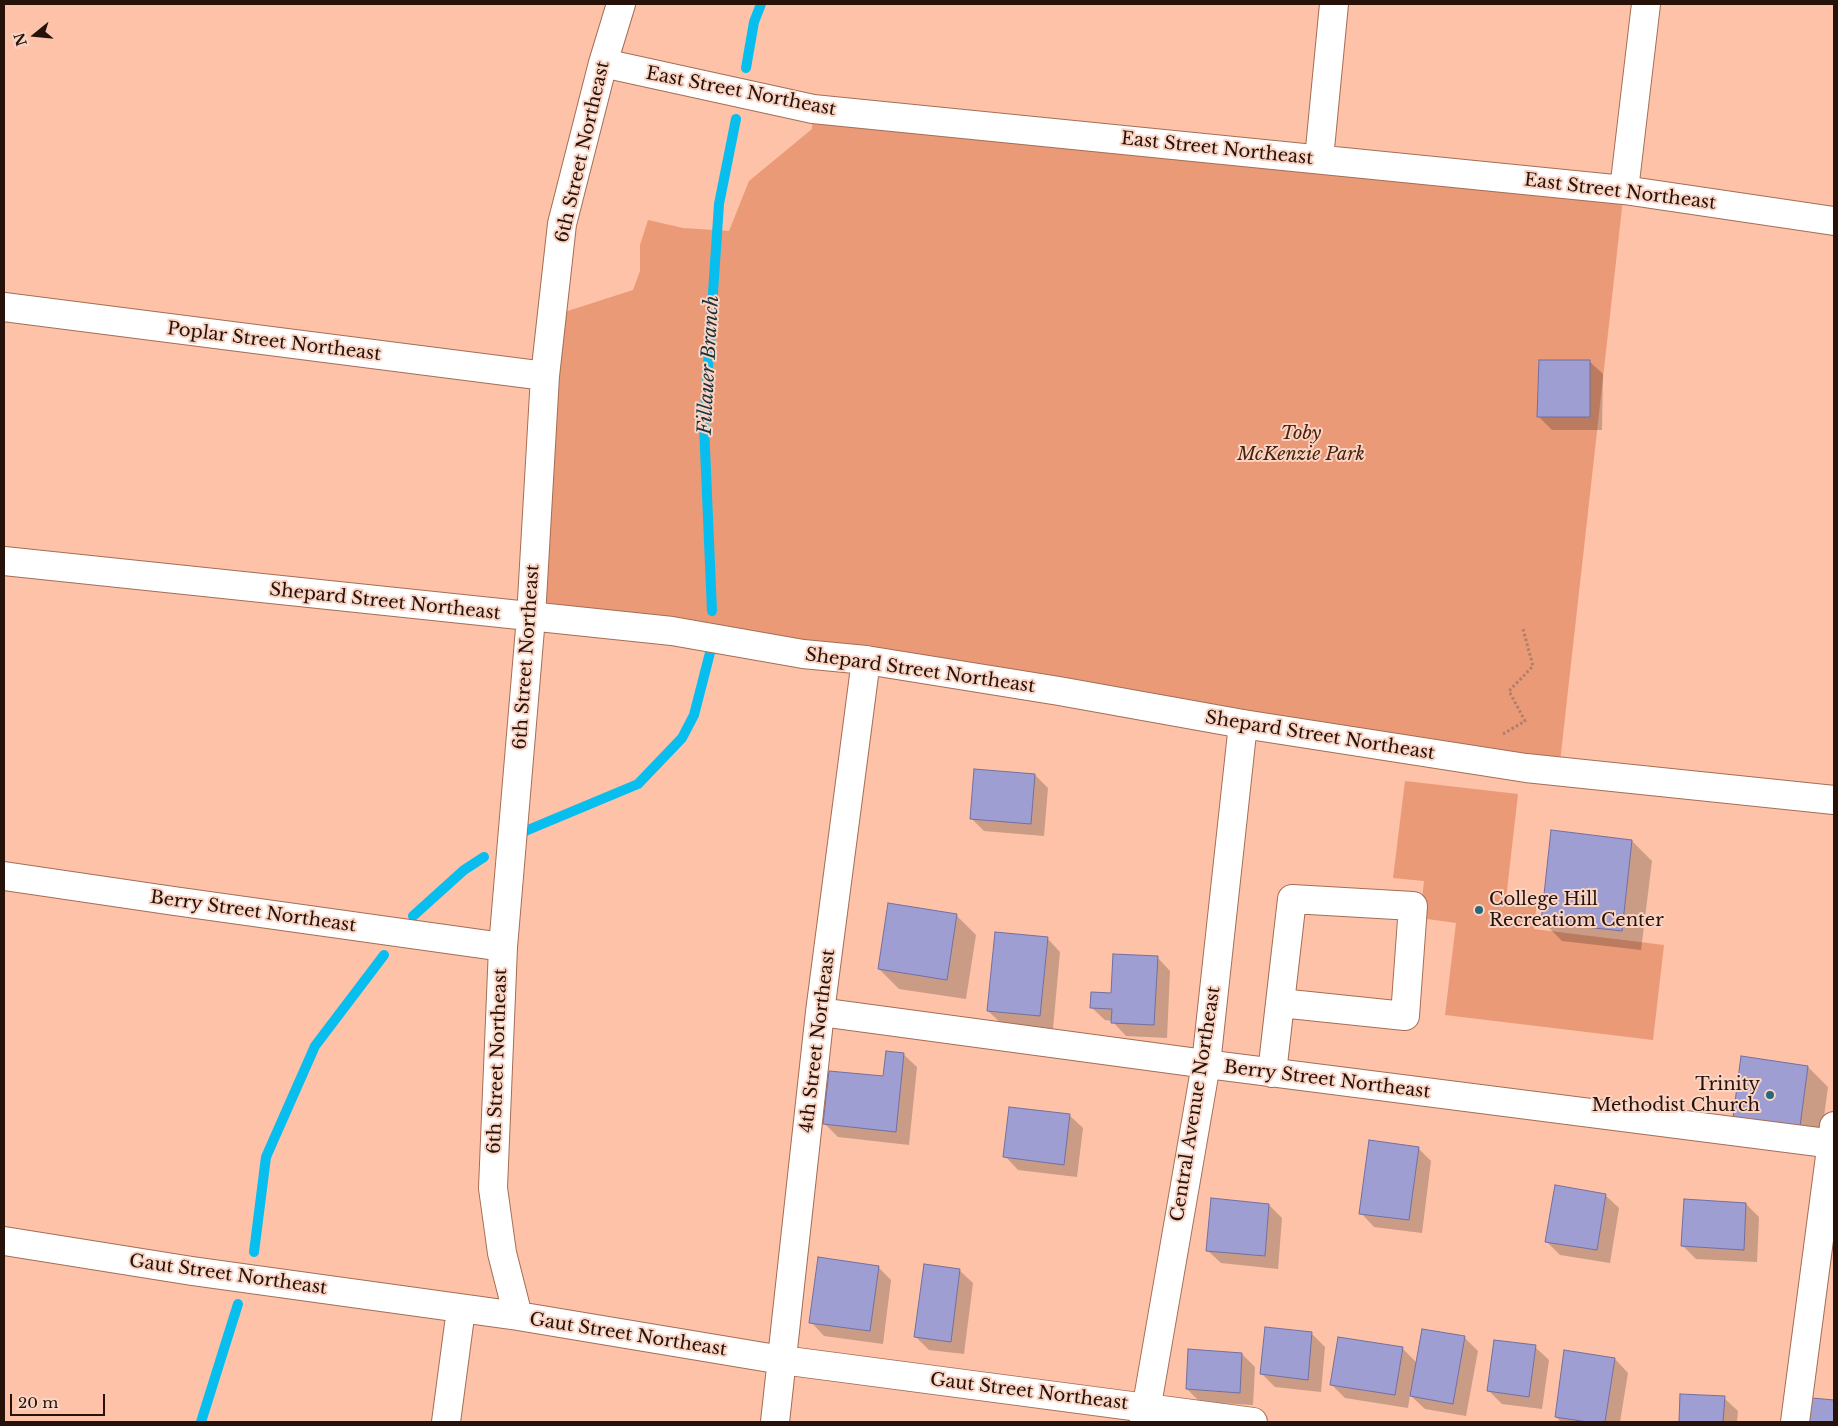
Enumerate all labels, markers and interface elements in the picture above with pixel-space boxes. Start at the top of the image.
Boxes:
north arrow [10,10,60,60]
text: N [10,30,31,48]
street label: 6th Street Northeast [552,59,614,245]
street label: East Street Northeast [644,63,838,121]
street label: East Street Northeast [1120,128,1314,170]
street label: East Street Northeast [1523,170,1717,214]
water label: Fillauer Branch [694,295,724,435]
street label: Poplar Street Northeast [166,318,382,366]
park label: Toby McKenzie Park [1237,423,1365,466]
street label: 6th Street Northeast [510,564,544,750]
street label: Shepard Street Northeast [268,579,502,625]
street label: Shepard Street Northeast [804,644,1036,698]
street label: Shepard Street Northeast [1204,707,1436,765]
street label: Berry Street Northeast [149,887,357,937]
place label: College Hill Recreatiom Center [1489,889,1664,932]
marker: College Hill Recreatiom Center [1473,904,1485,916]
street label: 4th Street Northeast [796,948,840,1134]
street label: 6th Street Northeast [484,968,512,1154]
street label: Central Avenue Northeast [1167,985,1225,1223]
street label: Berry Street Northeast [1223,1057,1431,1103]
place label: Trinity Methodist Church [1592,1074,1760,1116]
marker: Trinity Methodist Church [1764,1089,1776,1101]
street label: Gaut Street Northeast [128,1250,328,1300]
street label: Gaut Street Northeast [528,1309,728,1361]
street label: Gaut Street Northeast [929,1369,1129,1415]
scale bar [12,1384,108,1416]
text: 20 m [18,1393,58,1412]

